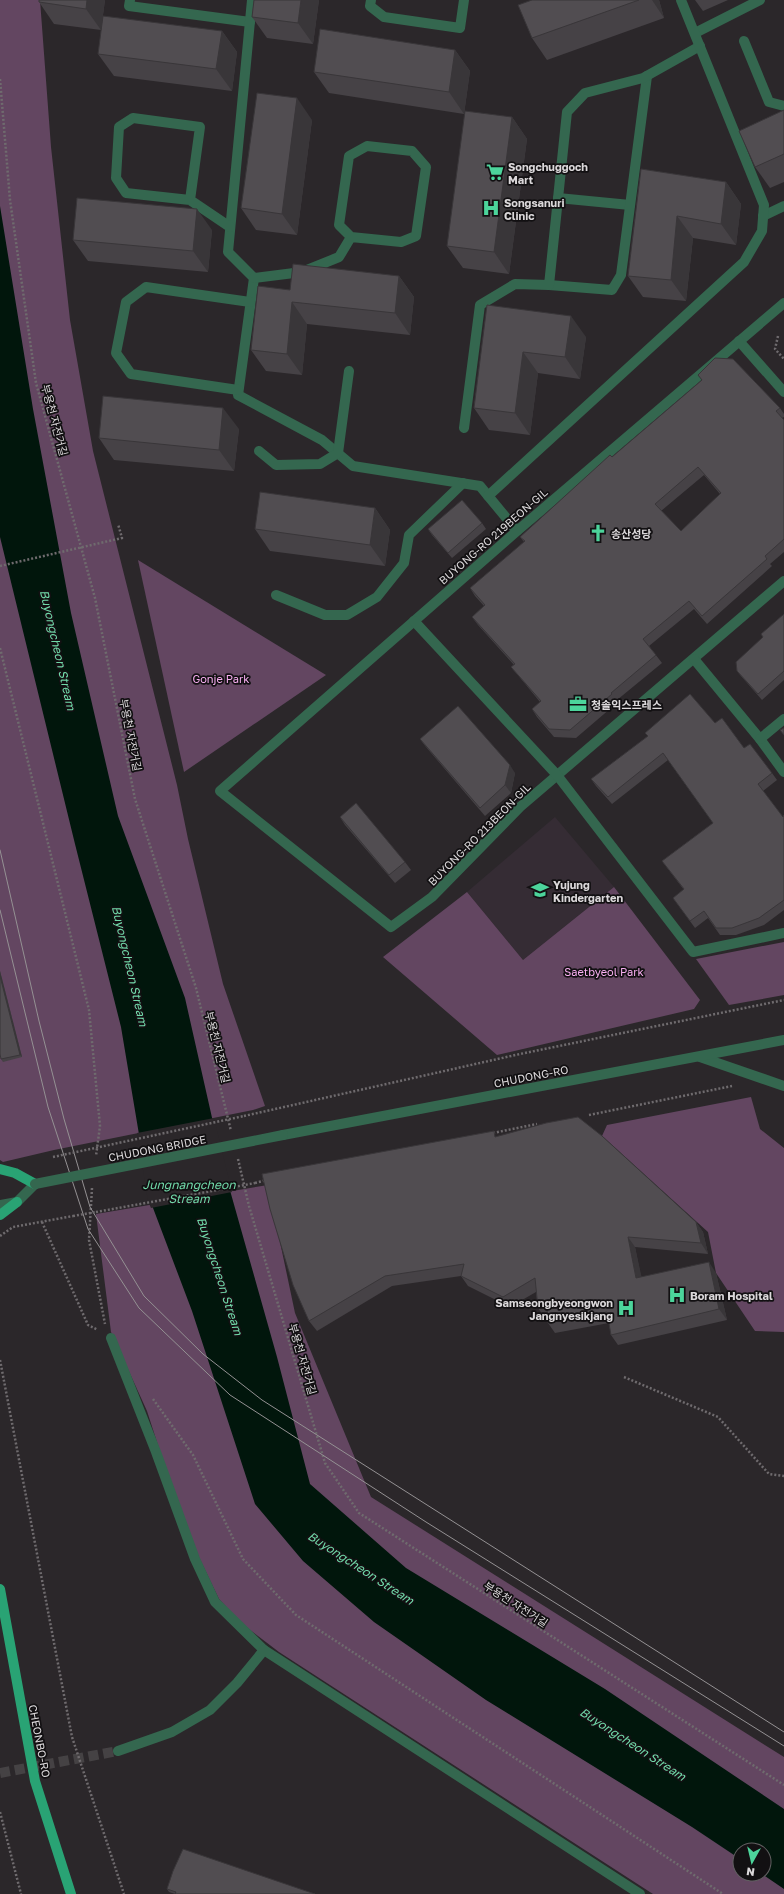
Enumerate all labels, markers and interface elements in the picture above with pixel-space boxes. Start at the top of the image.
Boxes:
place label: Songchuggoch Mart [508,160,588,186]
supermarket icon: Songchuggoch Mart [485,162,505,182]
place label: Songsanuri Clinic [504,196,564,222]
hospital icon: Songsanuri Clinic [481,198,501,218]
street label: 부용천 자전거길 [39,383,71,457]
street label: BUYONG-RO 219BEON-GIL [436,485,550,587]
church icon: 송산성당 [588,523,608,543]
place label: 송산성당 [611,527,651,540]
water label: Buyongcheon Stream [37,588,79,713]
park label: Gonje Park [192,672,250,685]
office icon: 청솔익스프레스 [568,694,588,714]
street label: 부용천 자전거길 [118,698,144,772]
place label: 청솔익스프레스 [591,698,662,711]
street label: BUYONG-RO 213BEON-GIL [425,780,533,888]
place label: Yujung Kindergarten [553,878,624,904]
school or university icon: Yujung Kindergarten [530,880,550,900]
water label: Buyongcheon Stream [109,904,151,1029]
park label: Saetbyeol Park [564,965,644,978]
street label: 부용천 자전거길 [203,1010,233,1084]
street label: CHUDONG-RO [493,1062,569,1090]
street label: CHUDONG BRIDGE [107,1132,207,1164]
water label: Jungnangcheon Stream [142,1177,236,1206]
water label: Buyongcheon Stream [194,1215,247,1338]
hospital icon: Boram Hospital [667,1285,687,1305]
place label: Boram Hospital [690,1289,773,1302]
place label: Samseongbyeongwon Jangnyesikjang [495,1296,613,1322]
hospital icon: Samseongbyeongwon Jangnyesikjang [616,1298,636,1318]
street label: 부용천 자전거길 [287,1322,319,1396]
water label: Buyongcheon Stream [305,1528,418,1609]
street label: 부용천 자전거길 [482,1579,550,1629]
street label: CHEONBO-RO [27,1703,53,1779]
water label: Buyongcheon Stream [577,1704,690,1785]
north arrow [732,1842,772,1882]
text: N [745,1865,756,1879]

